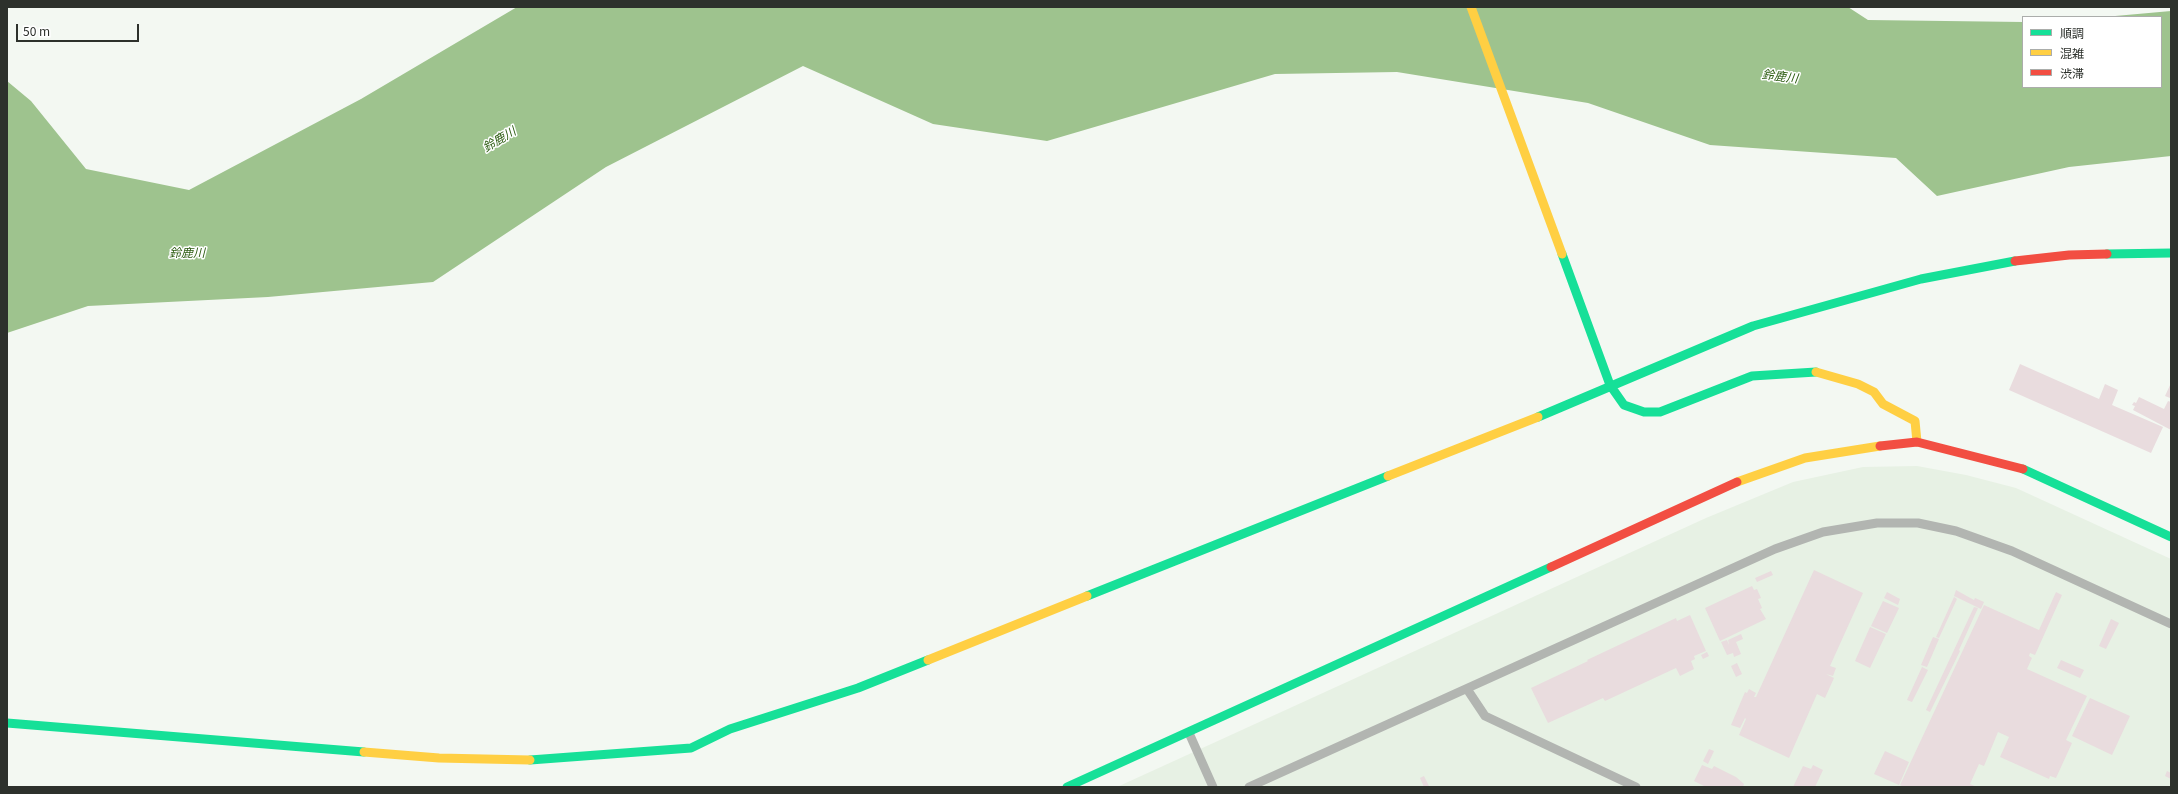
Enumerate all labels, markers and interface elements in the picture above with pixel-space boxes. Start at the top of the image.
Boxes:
scale bar [18,16,141,42]
legend [2022,16,2162,88]
text: 50 m [23,22,50,39]
text: 順調 [2060,24,2084,41]
text: 混雑 [2060,44,2084,61]
text: 渋滞 [2060,64,2084,81]
water label: 鈴鹿川 [1761,67,1799,85]
water label: 鈴鹿川 [480,124,518,154]
water label: 鈴鹿川 [169,245,205,259]

